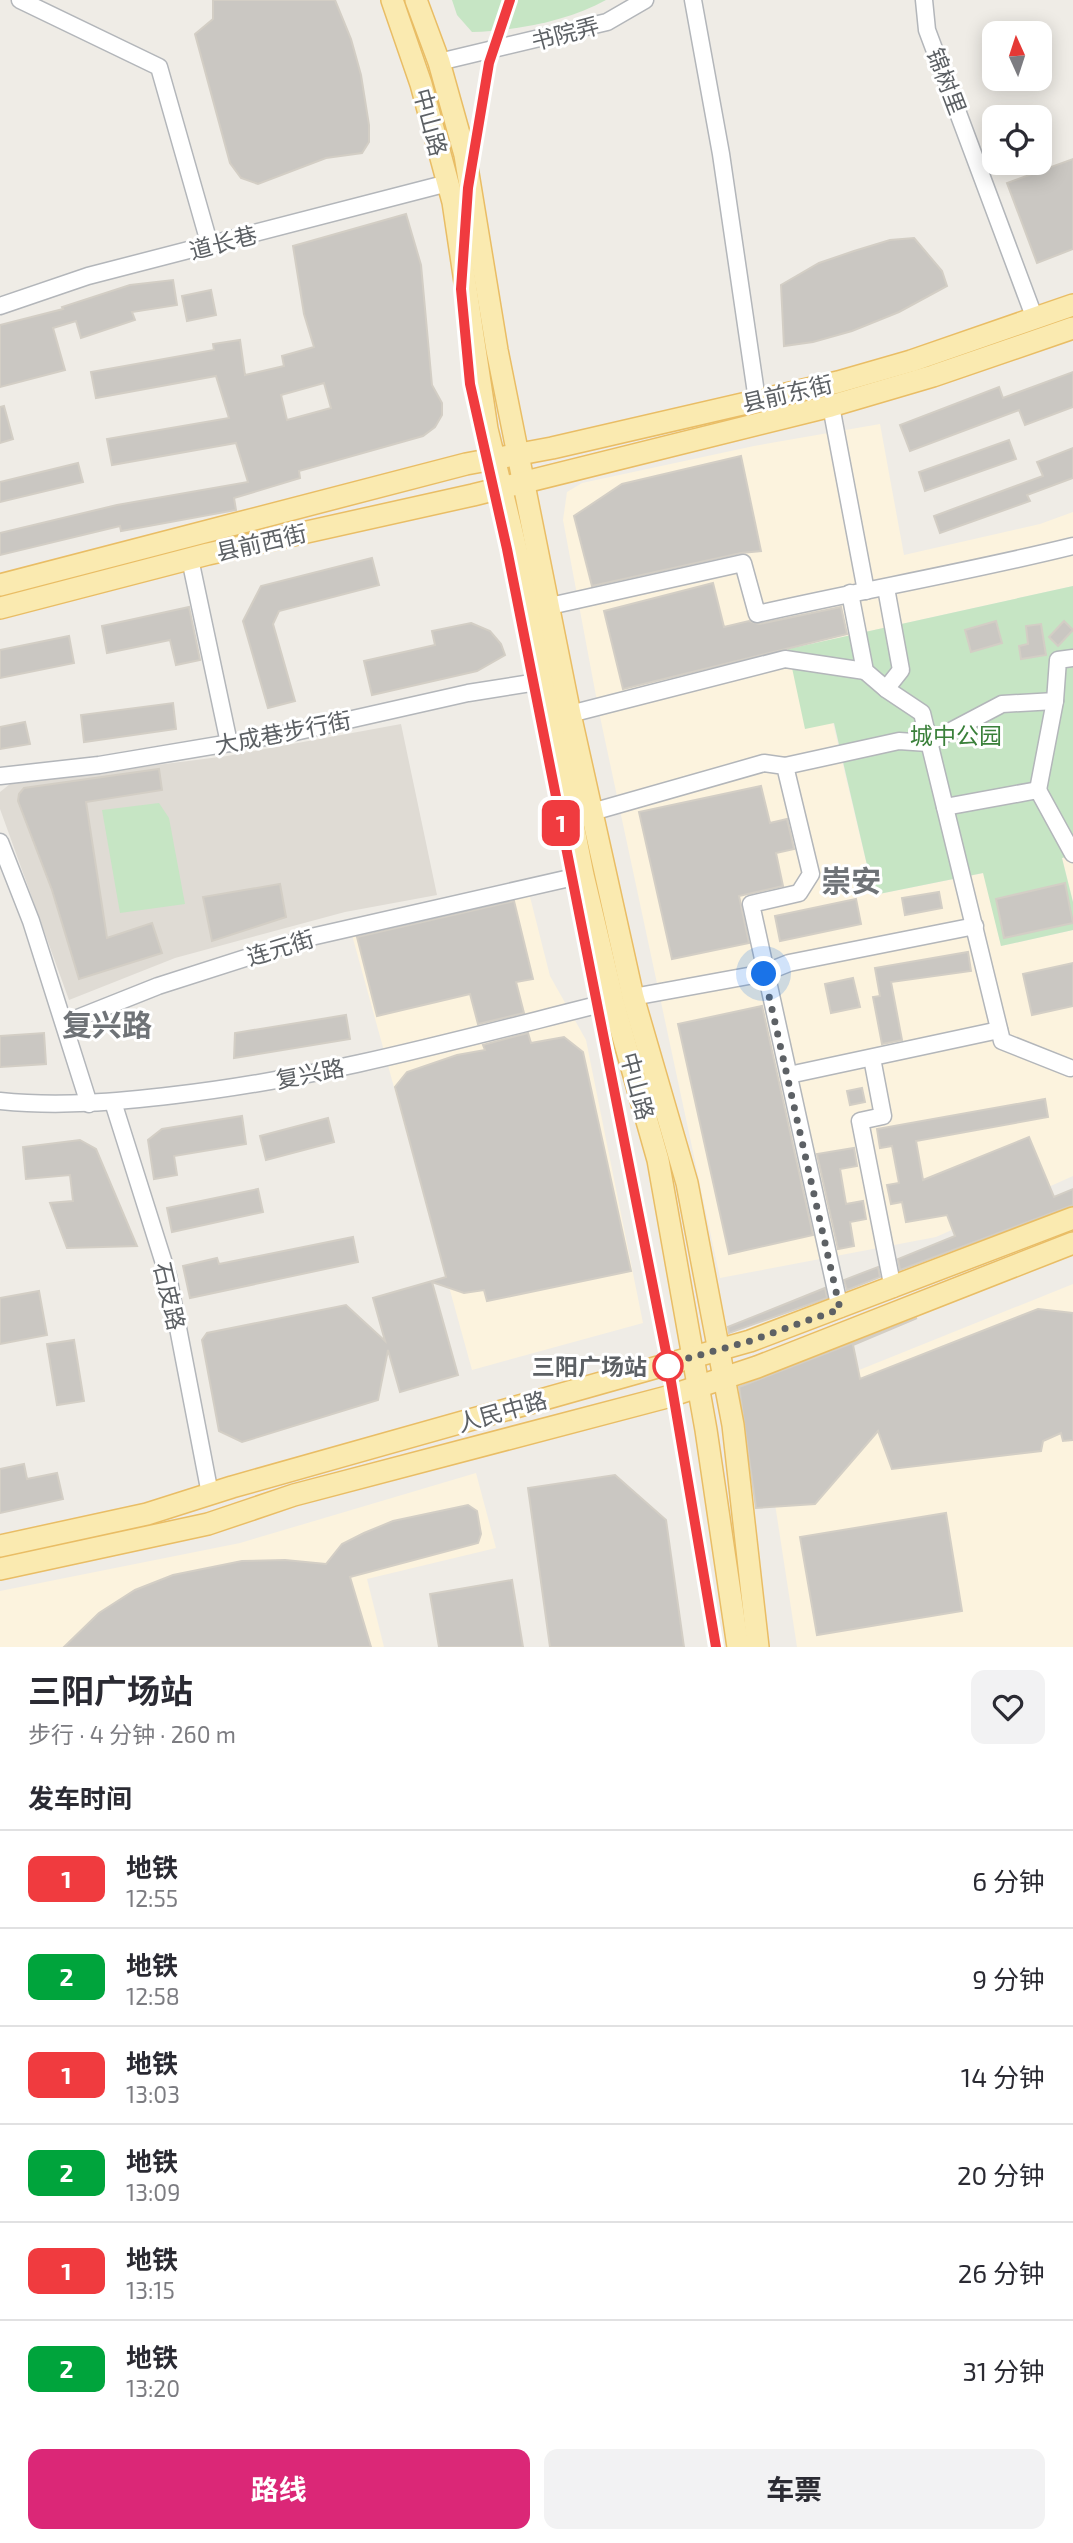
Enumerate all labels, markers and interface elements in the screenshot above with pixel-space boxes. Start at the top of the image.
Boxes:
street label: 书院弄 [528,11,602,55]
north arrow [982,21,1052,91]
map controls [982,21,1052,175]
street label: 锦树里 [922,44,972,118]
street label: 中山路 [409,85,453,159]
button: locate [982,105,1052,175]
street label: 道长巷 [186,220,260,264]
street label: 县前东街 [739,369,835,417]
street label: 县前西街 [213,518,309,566]
street label: 大成巷步行街 [213,705,353,759]
park label: 城中公园 [910,721,1002,749]
line badge: 1 [538,800,584,846]
text: 1 [556,808,566,837]
district label: 崇安 [821,862,881,898]
street label: 连元街 [243,924,317,970]
your location [746,956,781,991]
district label: 复兴路 [62,1006,152,1042]
street label: 中山路 [616,1049,660,1123]
street label: 复兴路 [273,1053,347,1093]
street label: 石皮路 [149,1259,191,1333]
marker: 三阳广场站 [653,1351,683,1381]
place label: 三阳广场站 [532,1352,647,1380]
street label: 人民中路 [454,1385,550,1437]
text: 三阳广场站 [28,1670,193,1710]
button: heart [971,1670,1045,1744]
text: 步行 · 4 分钟 · 260 m [28,1720,236,1748]
text: 发车时间 [28,1782,132,1813]
text: 地铁 [126,1851,178,1882]
text: 1 [61,1864,72,1893]
text: 6 分钟 [972,1865,1045,1896]
text: 12:55 [126,1884,178,1912]
text: 地铁 [126,1949,178,1980]
text: 2 [60,1962,73,1991]
text: 9 分钟 [972,1963,1045,1994]
text: 12:58 [126,1982,180,2010]
text: 地铁 [126,2047,178,2078]
text: 1 [61,2060,72,2089]
text: 14 分钟 [961,2061,1045,2092]
text: 13:03 [126,2080,180,2108]
text: 地铁 [126,2145,178,2176]
text: 2 [60,2158,73,2187]
text: 20 分钟 [957,2159,1045,2190]
text: 13:09 [126,2178,180,2206]
text: 地铁 [126,2243,178,2274]
text: 1 [61,2256,72,2285]
text: 26 分钟 [958,2257,1045,2288]
text: 13:15 [126,2276,175,2304]
text: 地铁 [126,2341,178,2372]
text: 2 [60,2354,73,2383]
text: 31 分钟 [962,2355,1045,2386]
text: 13:20 [126,2374,180,2402]
button: 路线 [28,2449,530,2529]
button: 车票 [544,2449,1045,2529]

